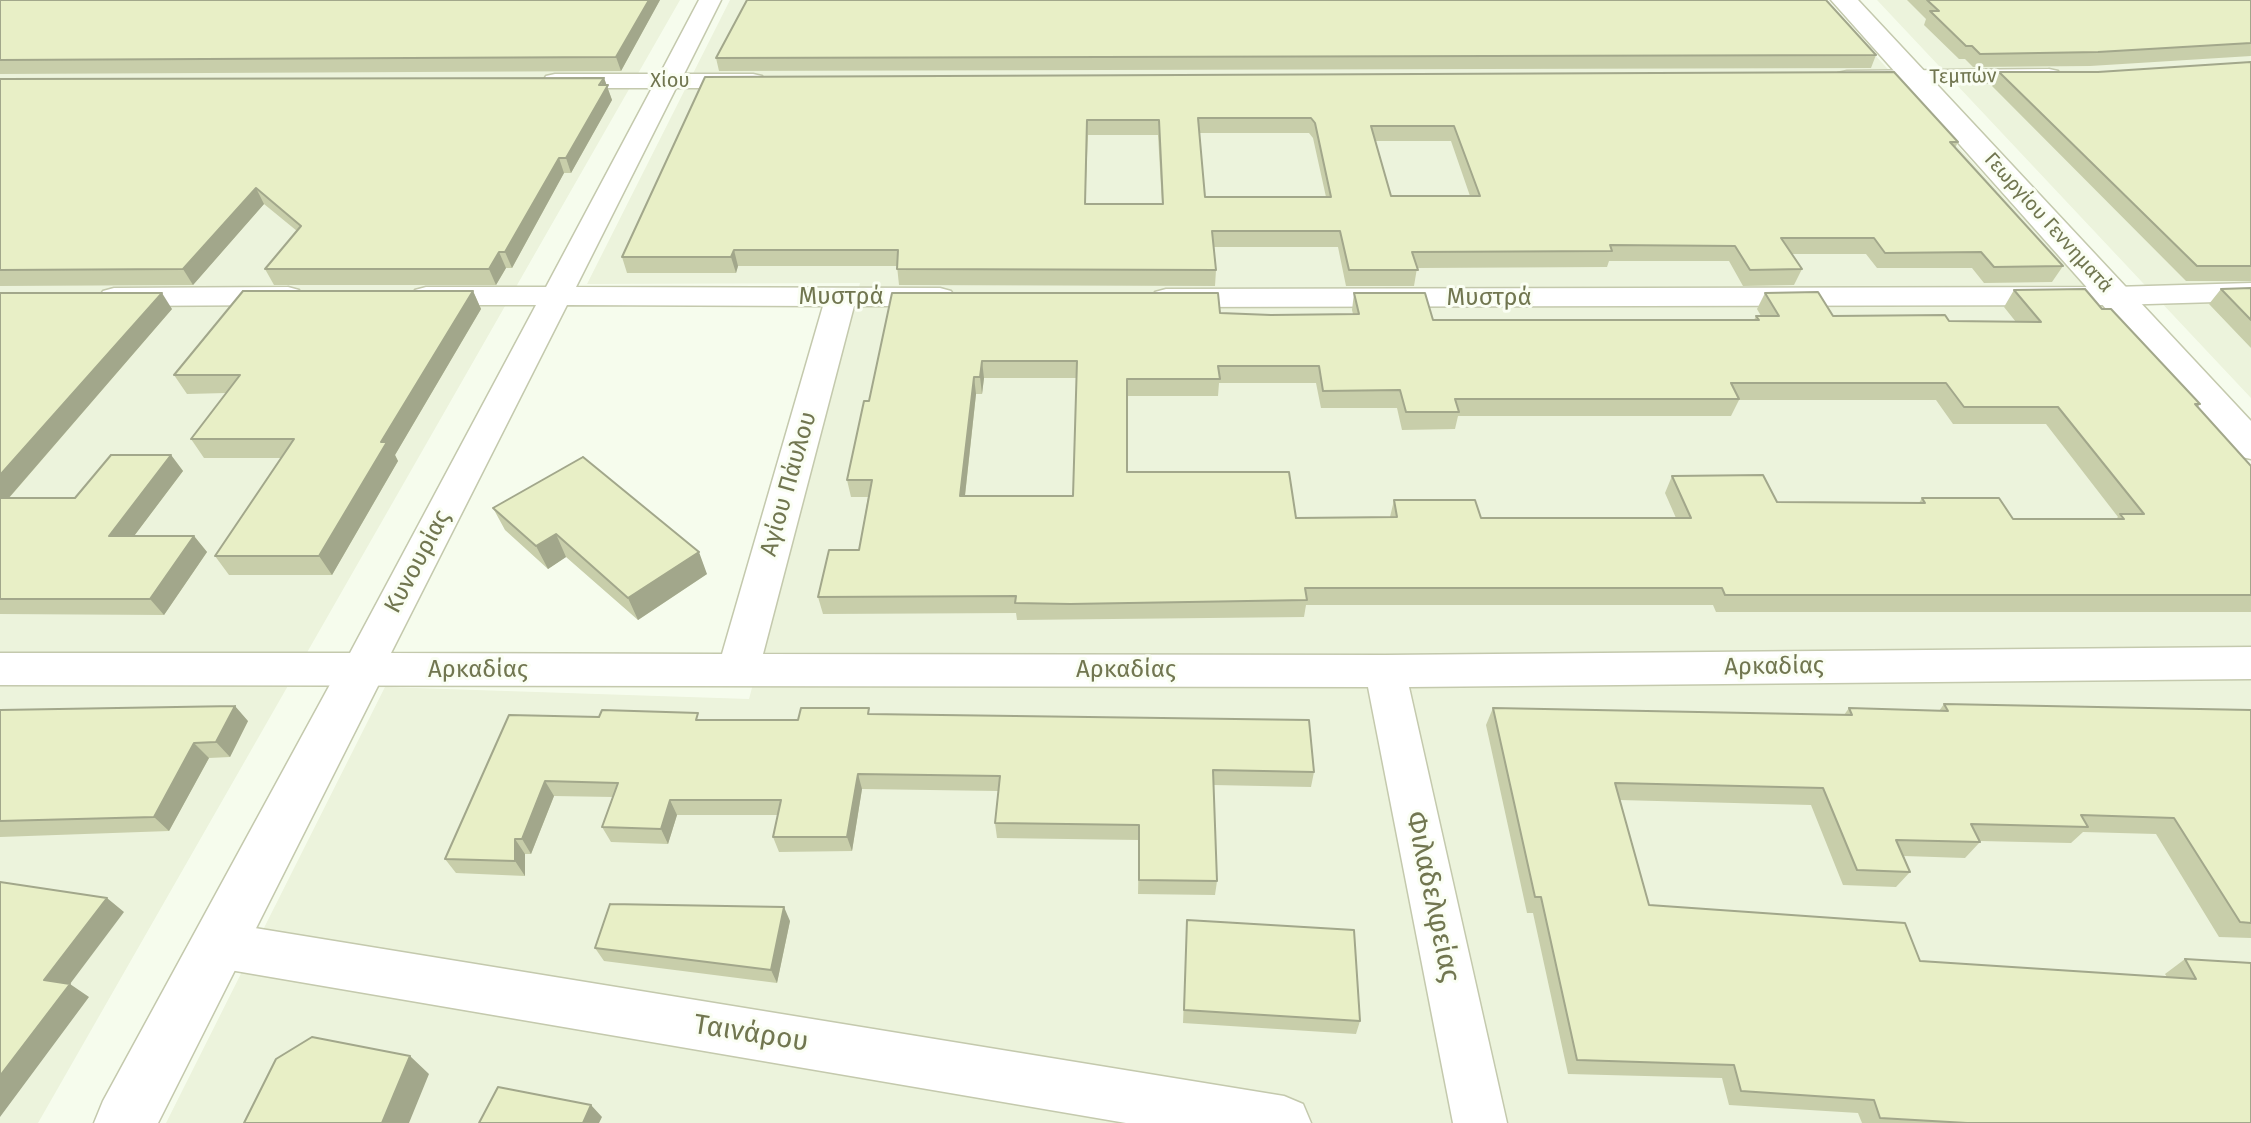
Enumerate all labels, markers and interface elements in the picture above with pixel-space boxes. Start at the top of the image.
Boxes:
street label: Τεμπών [1929,64,1997,90]
street label: Χίου [650,69,690,93]
street label: Γεωργίου Γεννηματά [1979,148,2117,298]
street label: Μυστρά [798,283,884,311]
street label: Μυστρά [1446,284,1532,312]
street label: Αγίου Πάυλου [755,408,823,560]
street label: Κυνουρίας [379,506,457,618]
street label: Αρκαδίας [1724,652,1824,682]
street label: Αρκαδίας [428,656,528,684]
street label: Αρκαδίας [1076,656,1176,684]
street label: Φιλαδελφείας [1397,808,1467,986]
street label: Ταινάρου [691,1008,811,1060]

